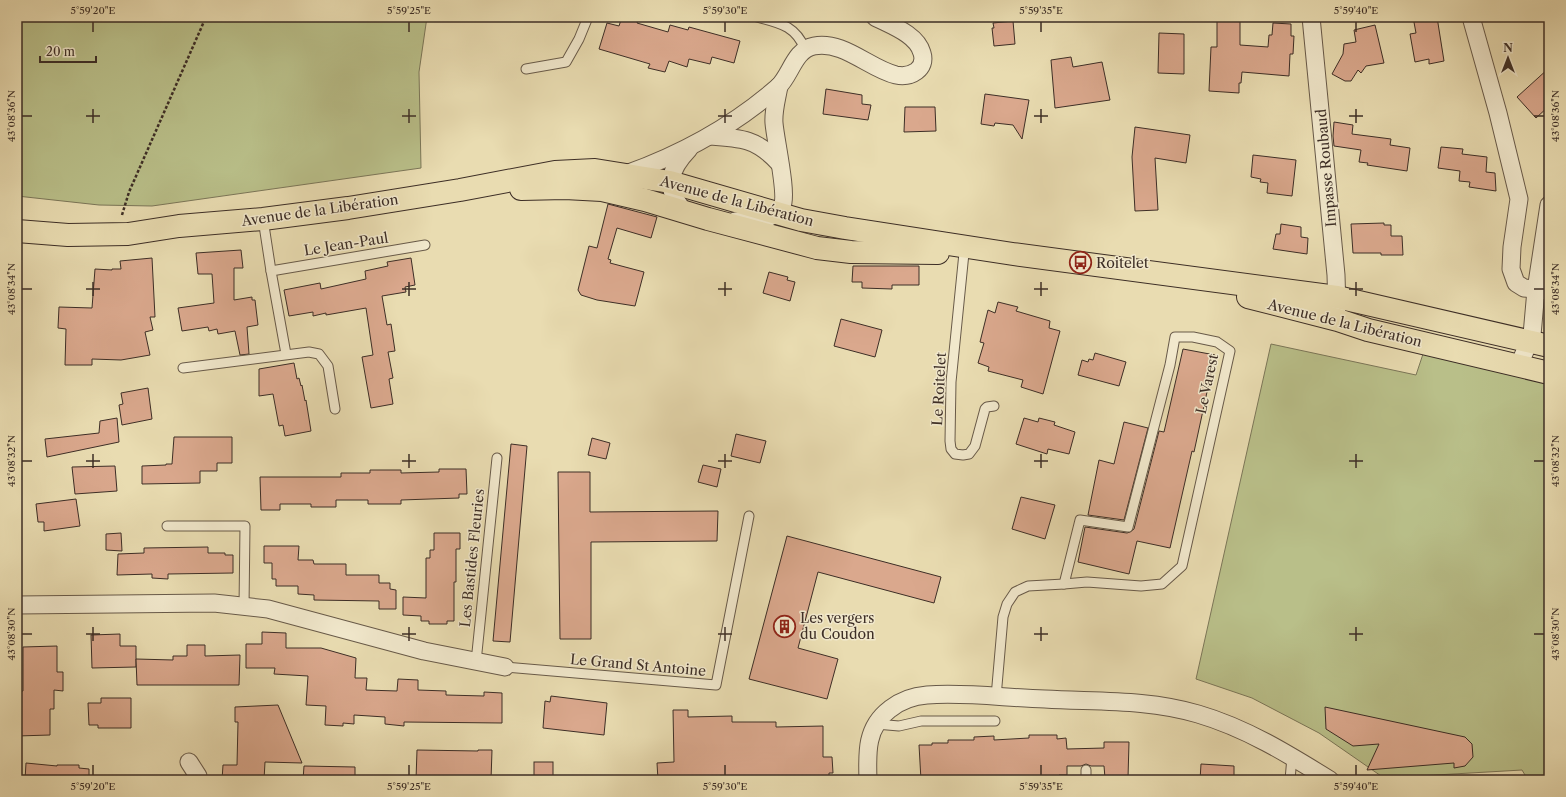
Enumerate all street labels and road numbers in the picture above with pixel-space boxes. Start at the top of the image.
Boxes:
street label: Impasse Roubaud [1312,108,1340,228]
street label: Avenue de la Libération [657,172,816,230]
street label: Avenue de la Libération [239,190,400,230]
street label: Le Jean-Paul [303,228,389,260]
street label: Avenue de la Libération [1265,295,1424,351]
street label: Le Roitelet [928,352,950,426]
street label: Le Varest [1192,352,1222,416]
street label: Les Bastides Fleuries [456,488,488,628]
street label: Le Grand St Antoine [569,650,707,680]

